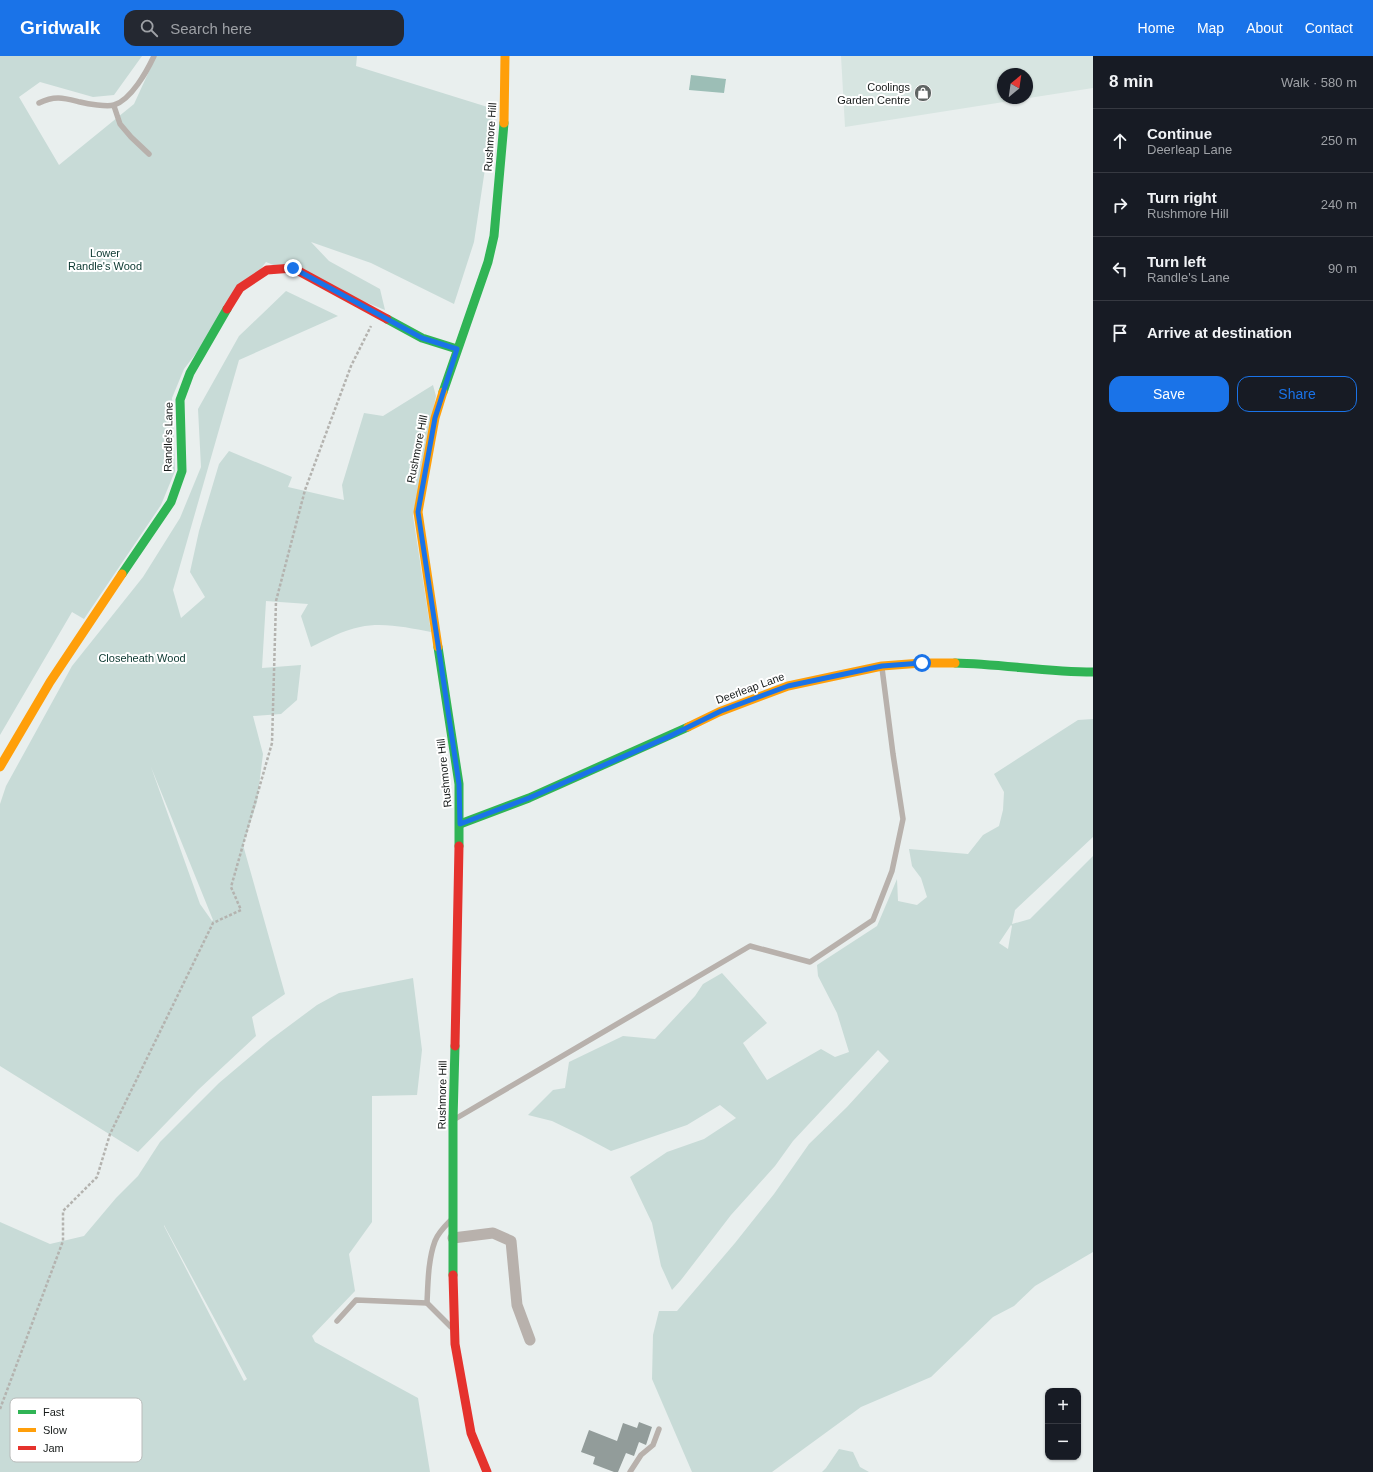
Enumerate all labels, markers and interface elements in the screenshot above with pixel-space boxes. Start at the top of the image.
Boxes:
search box [124,10,404,46]
text: Gridwalk [20,17,100,38]
icon: search [138,17,160,39]
text: Search here [170,20,252,37]
text: Home [1138,20,1175,36]
text: Map [1197,20,1224,36]
text: About [1246,20,1283,36]
text: Contact [1305,20,1353,36]
north arrow [997,68,1033,104]
text: 8 min [1109,72,1153,91]
text: Walk · 580 m [1281,75,1357,90]
place label: Coolings Garden Centre [837,81,910,106]
shop icon: Coolings Garden Centre [913,83,933,103]
street label: Rushmore Hill [482,102,498,172]
text: Continue [1147,125,1212,142]
icon: ahead [1109,130,1131,152]
text: 250 m [1321,133,1357,148]
text: Deerleap Lane [1147,142,1232,157]
text: Turn right [1147,189,1217,206]
icon: right [1109,194,1131,216]
text: 240 m [1321,197,1357,212]
text: Rushmore Hill [1147,206,1229,221]
park label: Lower Randle's Wood [68,247,142,272]
text: Turn left [1147,253,1206,270]
icon: left [1109,258,1131,280]
route end [284,259,302,277]
text: 90 m [1328,261,1357,276]
text: Randle's Lane [1147,270,1230,285]
icon: arrive [1109,322,1131,344]
text: Arrive at destination [1147,324,1292,341]
button: Save [1109,376,1229,412]
button: Share [1237,376,1357,412]
street label: Randle's Lane [161,402,175,472]
street label: Rushmore Hill [405,414,429,484]
park label: Closeheath Wood [98,652,186,664]
route start [913,654,931,672]
street label: Deerleap Lane [714,670,786,706]
street label: Rushmore Hill [434,738,454,808]
street label: Rushmore Hill [435,1060,449,1130]
map controls [1045,1388,1081,1460]
button: + [1045,1388,1081,1424]
legend [10,1398,142,1462]
text: Fast [43,1406,64,1418]
text: Slow [43,1424,67,1436]
button: − [1045,1424,1081,1460]
text: Jam [43,1442,64,1454]

